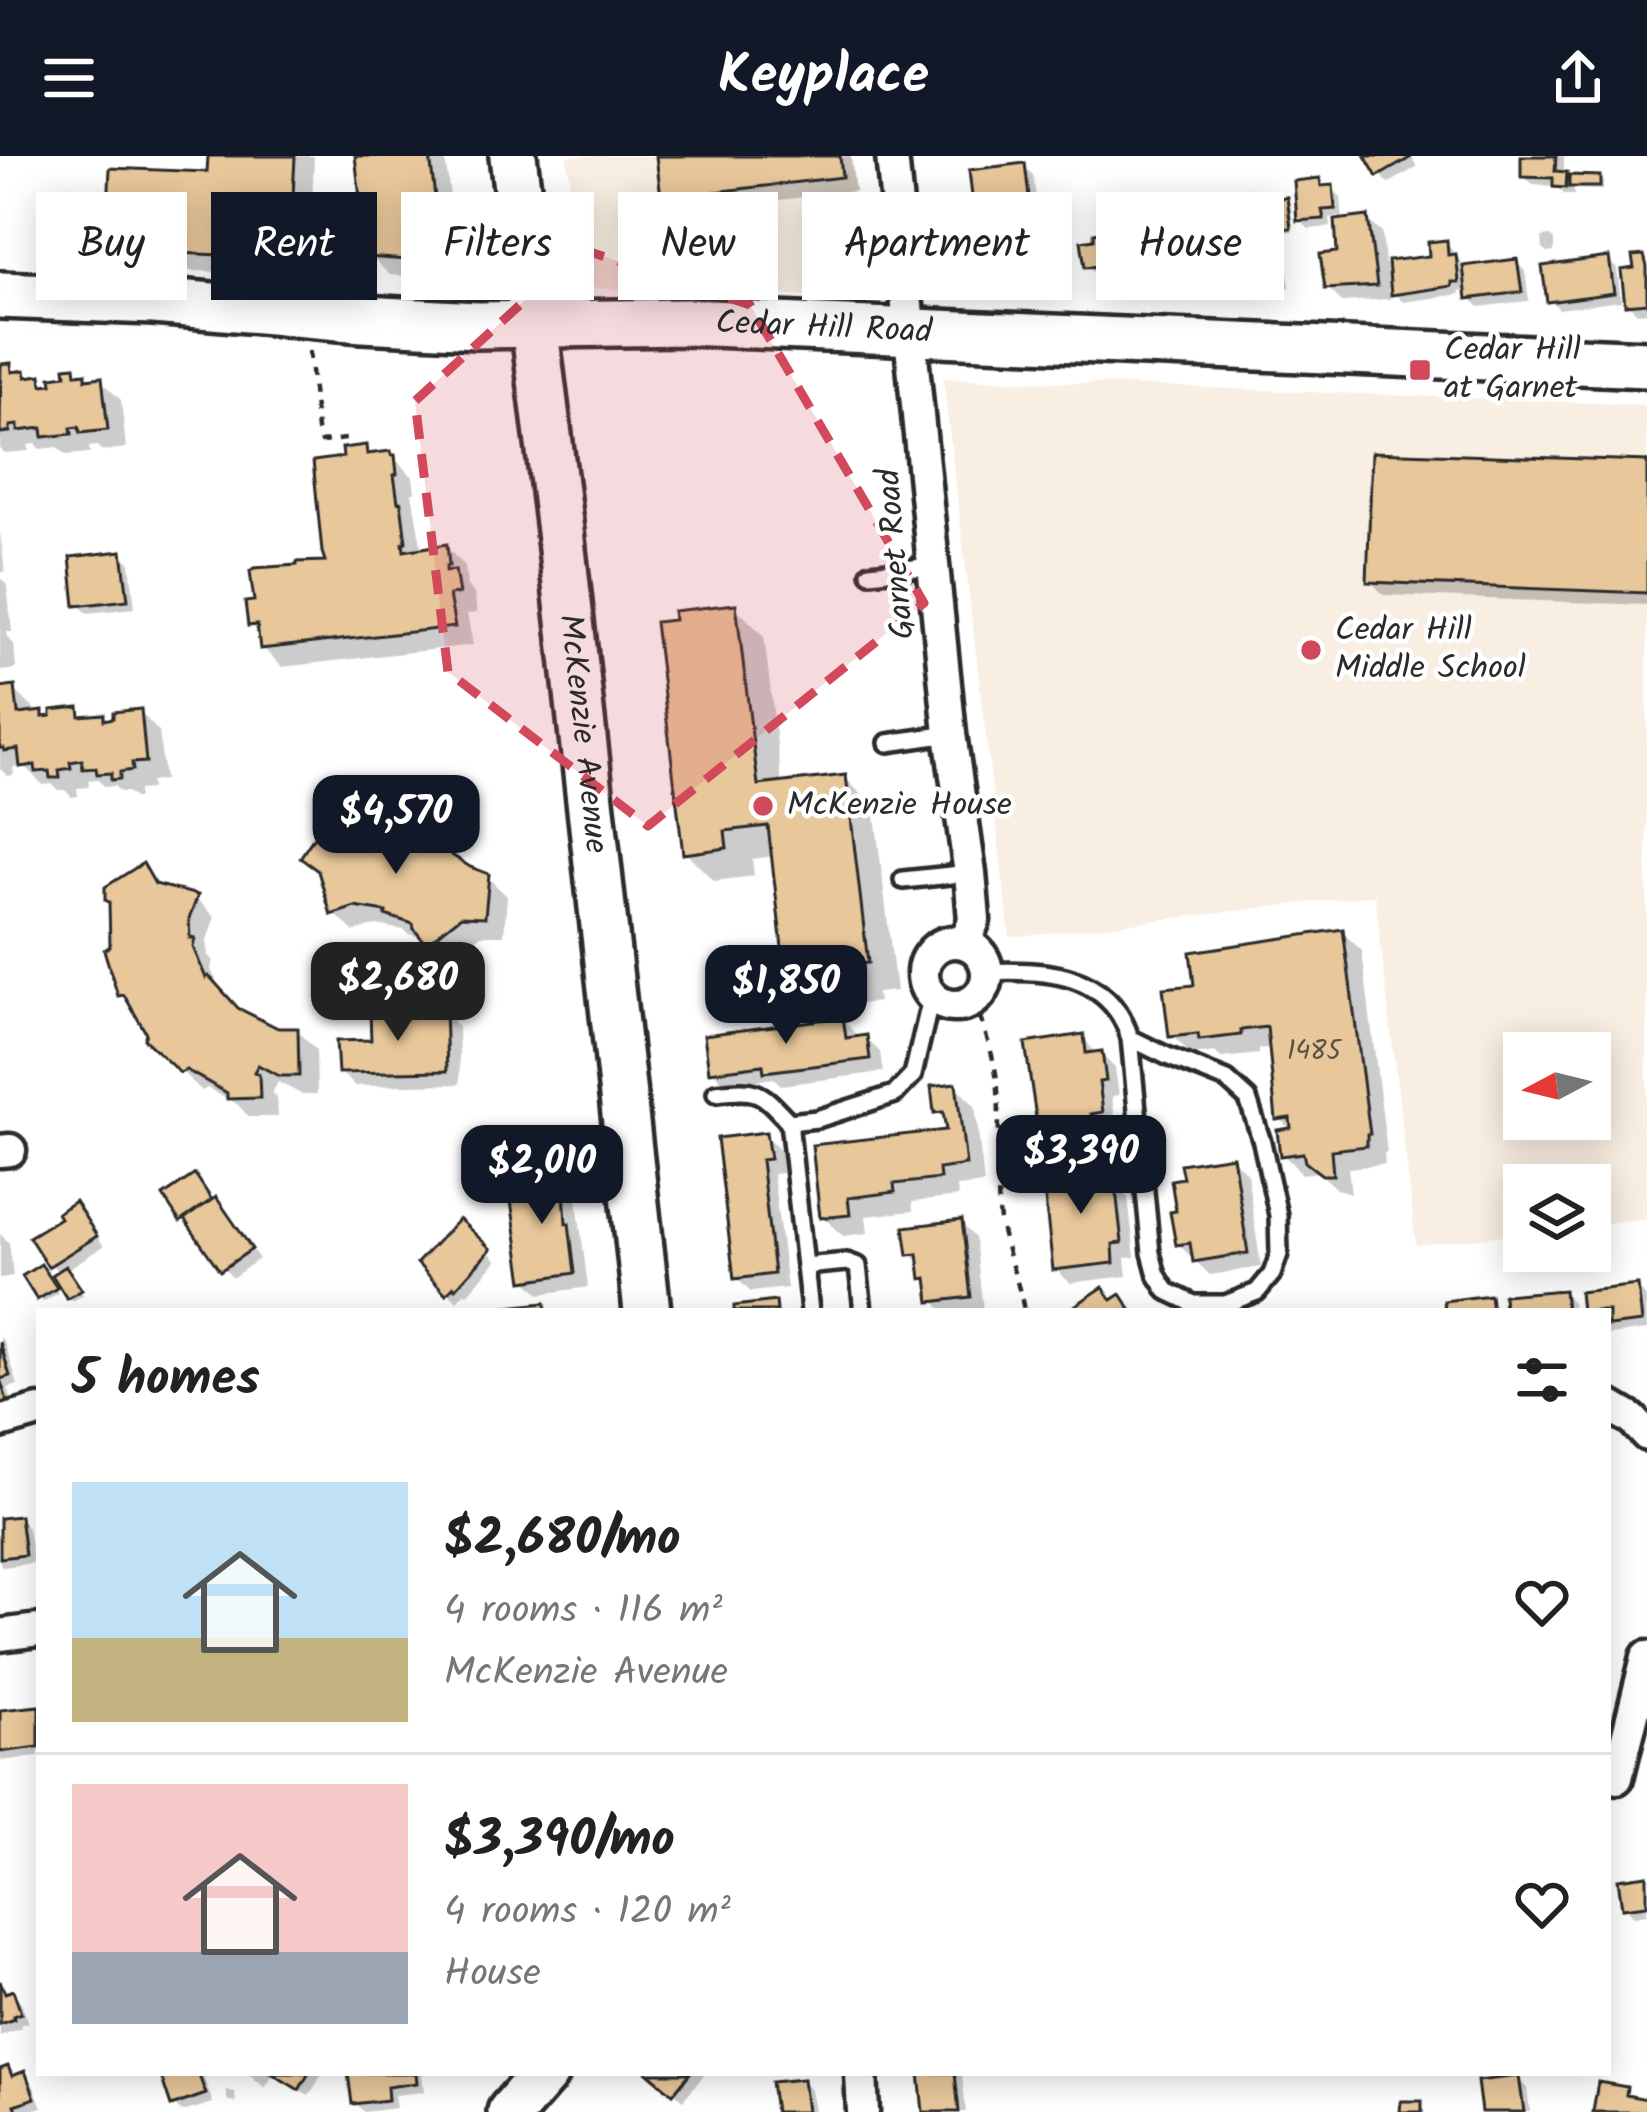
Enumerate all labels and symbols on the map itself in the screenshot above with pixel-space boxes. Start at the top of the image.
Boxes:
street label: Cedar Hill Road [715,297,935,359]
place label: Cedar Hill at Garnet [1444,325,1581,416]
marker: Cedar Hill at Garnet [1407,357,1433,383]
street label: Garnet Road [863,465,931,642]
place label: Cedar Hill Middle School [1335,605,1526,696]
street label: McKenzie Avenue [543,611,622,856]
marker: Cedar Hill Middle School [1298,637,1324,663]
pin: $4,570 [298,775,494,877]
place label: McKenzie House [787,780,1012,833]
marker: McKenzie House [750,793,776,819]
pin: $2,680 [300,942,496,1044]
pin: $1,850 [688,945,884,1047]
house number: 1485 [1287,1030,1343,1073]
north arrow [1503,1032,1611,1140]
pin: $3,390 [983,1115,1179,1217]
pin: $2,010 [444,1125,640,1227]

